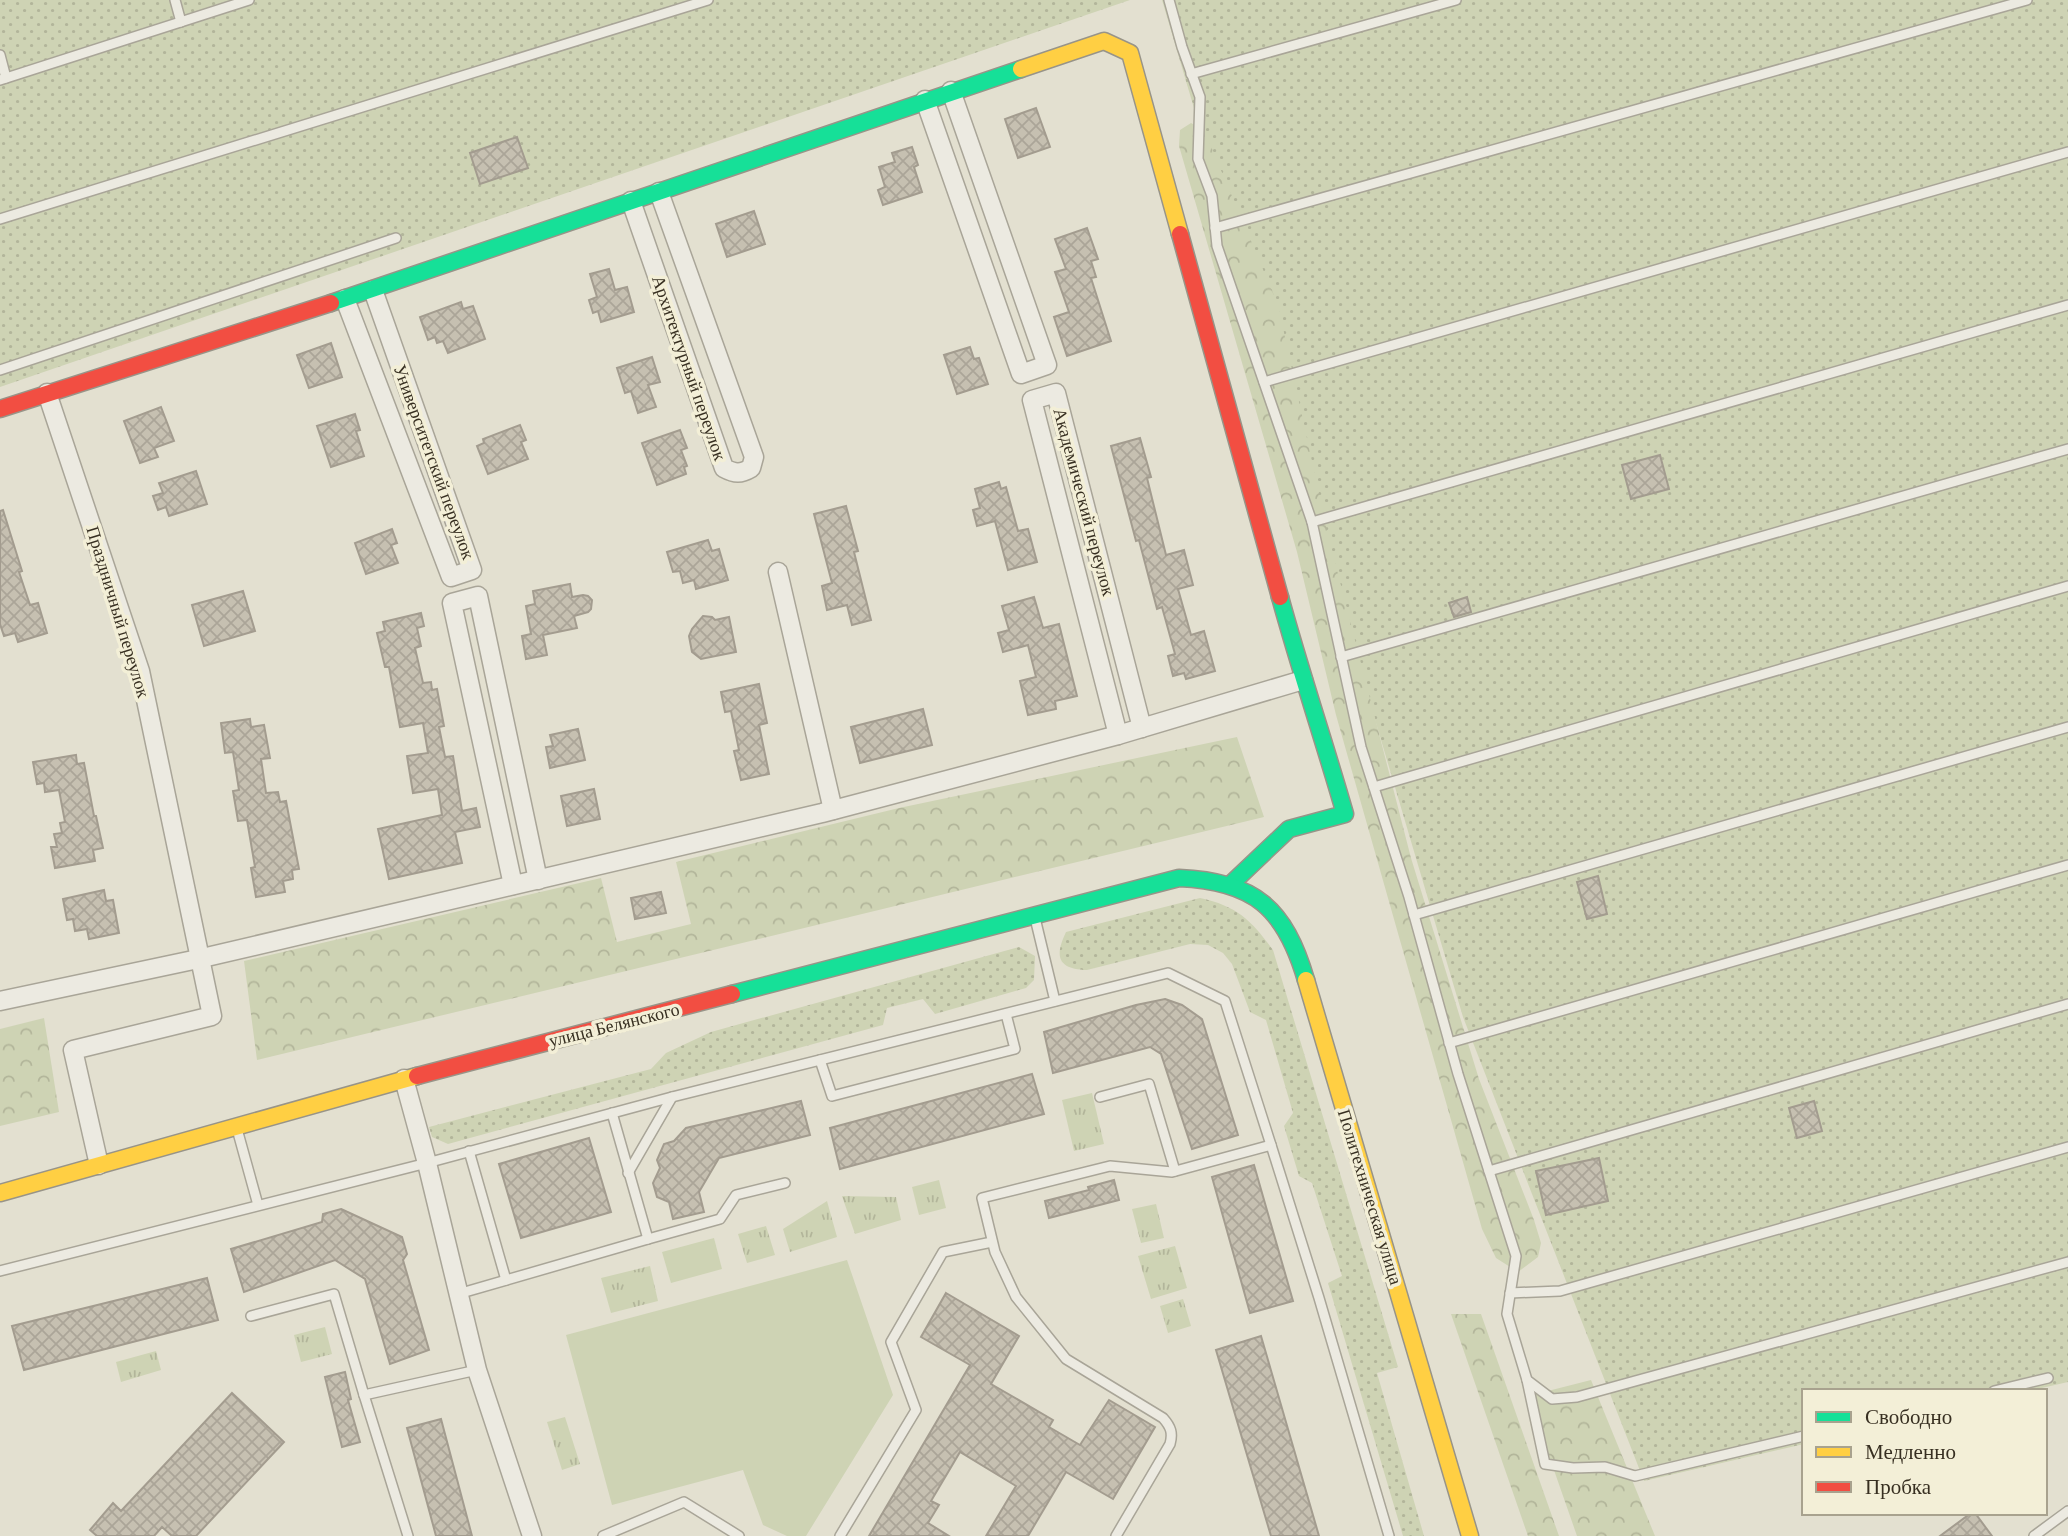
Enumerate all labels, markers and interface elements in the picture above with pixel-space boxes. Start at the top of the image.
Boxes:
street label: Архитектурный переулок [648,273,730,463]
street label: Университетский переулок [389,362,479,562]
street label: Академический переулок [1049,406,1119,598]
street label: Праздничный переулок [82,524,154,700]
street label: улица Белянского [547,999,681,1051]
street label: Политехническая улица [1334,1107,1406,1287]
legend [1802,1389,2047,1515]
text: Свободно [1865,1405,1952,1429]
text: Медленно [1865,1440,1956,1464]
text: Пробка [1865,1475,1932,1499]

